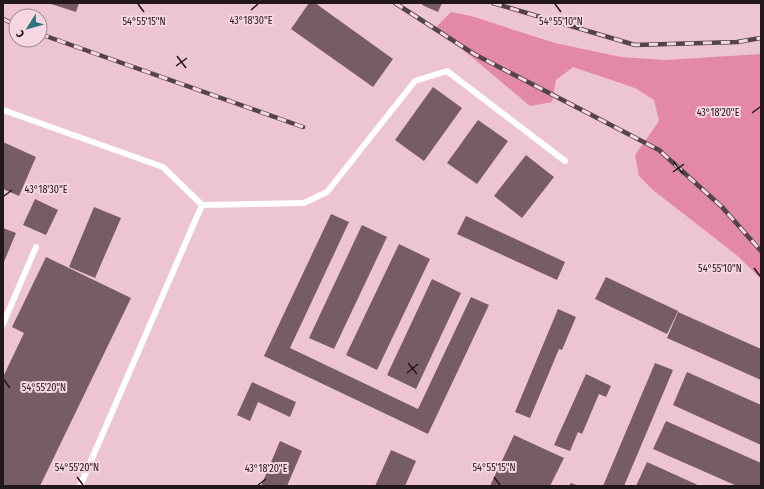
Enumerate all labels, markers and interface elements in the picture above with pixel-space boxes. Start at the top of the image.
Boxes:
north arrow [8,8,48,48]
text: 43°18'30"E [230,15,273,27]
text: 54°55'15"N [122,16,166,28]
text: 54°55'10"N [539,16,583,28]
text: С [13,27,27,40]
text: 43°18'20"E [697,107,740,119]
text: 43°18'30"E [25,184,68,196]
text: 54°55'10"N [698,263,742,275]
text: 54°55'20"N [22,382,66,394]
text: 54°55'20"N [55,462,99,474]
text: 54°55'15"N [472,462,516,474]
text: 43°18'20"E [245,463,288,475]

